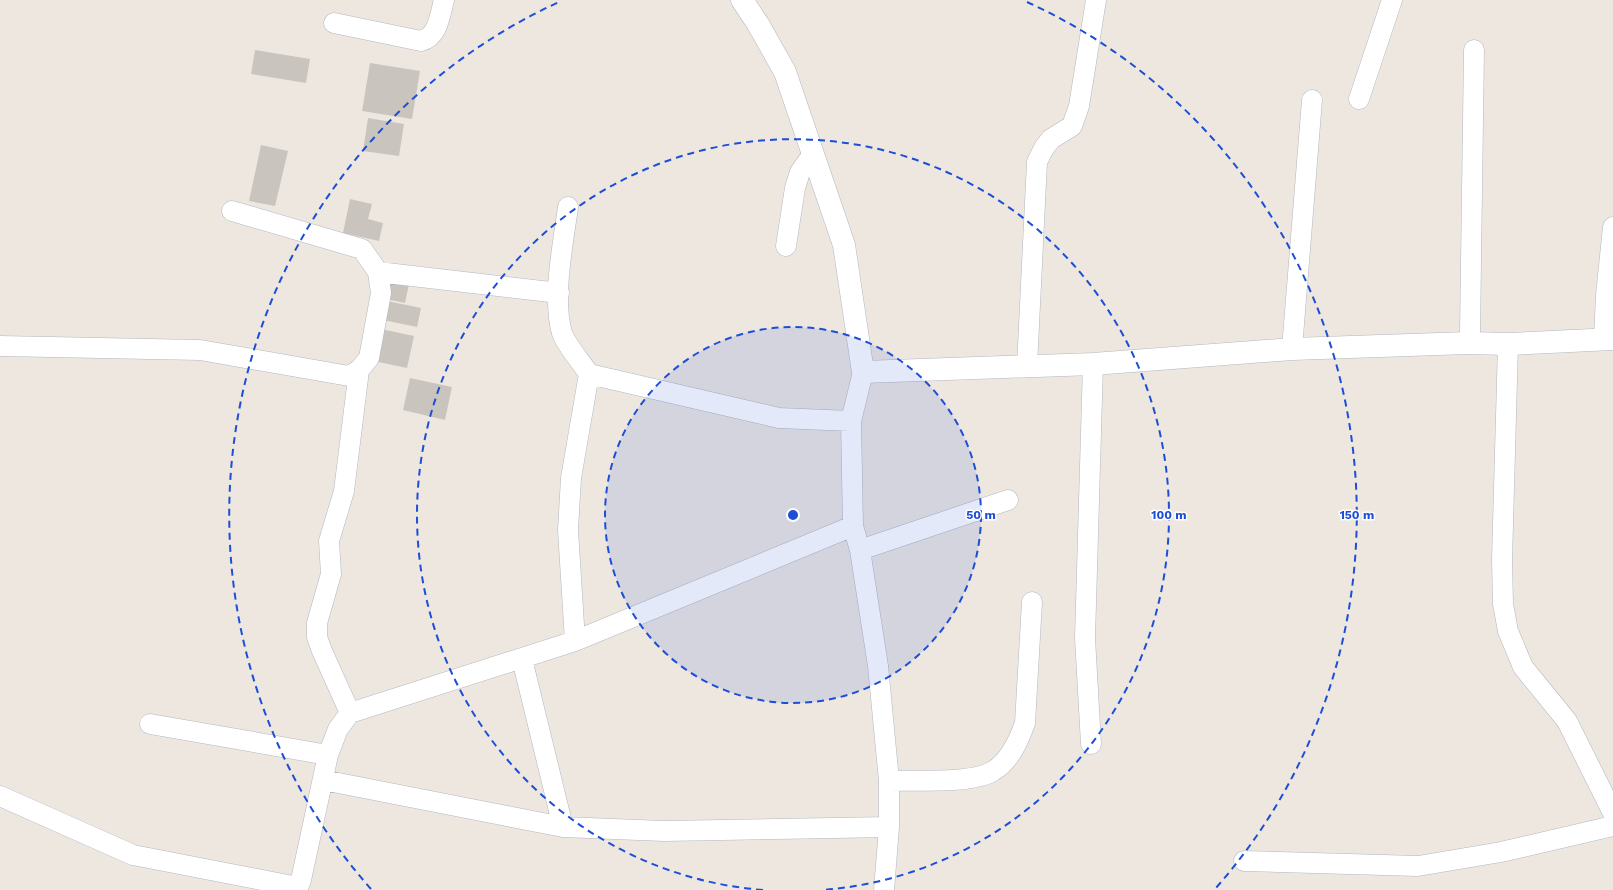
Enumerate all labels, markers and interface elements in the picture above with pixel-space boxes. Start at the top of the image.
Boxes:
centre of rings [786,508,800,522]
text: 50 m [966,508,996,522]
text: 100 m [1151,508,1187,522]
text: 150 m [1340,508,1374,522]

